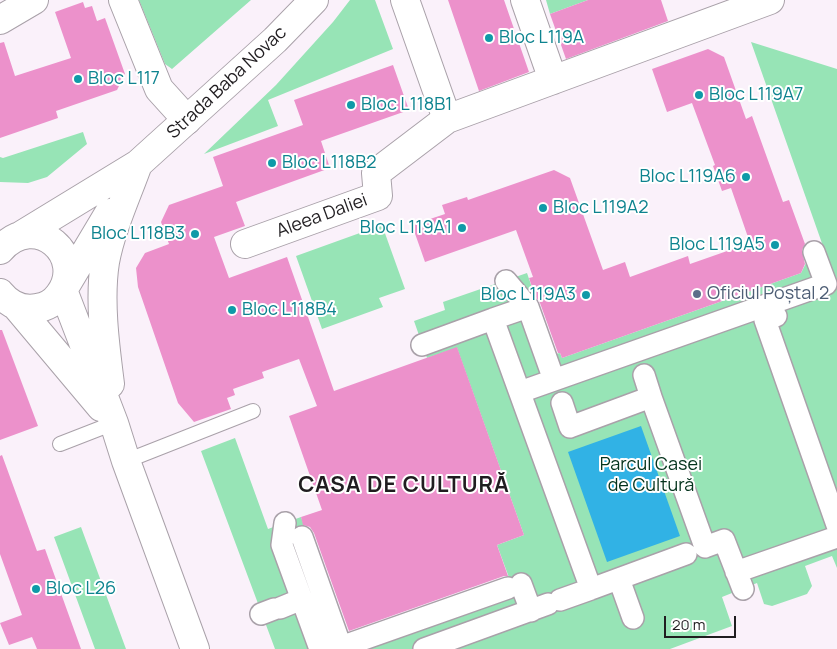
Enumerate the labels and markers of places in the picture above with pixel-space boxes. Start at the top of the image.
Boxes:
place label: Bloc L119A [499,27,584,49]
marker: Bloc L119A [483,32,495,44]
place label: Bloc L117 [88,68,160,90]
marker: Bloc L117 [72,73,84,85]
place label: Bloc L119A7 [709,84,803,106]
marker: Bloc L119A7 [693,89,705,101]
place label: Bloc L118B1 [361,94,452,116]
marker: Bloc L118B1 [345,99,357,111]
place label: Bloc L118B2 [282,152,376,174]
marker: Bloc L118B2 [266,157,278,169]
place label: Bloc L119A6 [640,166,736,188]
marker: Bloc L119A6 [740,171,752,183]
place label: Bloc L119A2 [553,197,649,219]
marker: Bloc L119A2 [537,202,549,214]
place label: Bloc L119A1 [360,217,452,239]
marker: Bloc L119A1 [456,222,468,234]
place label: Bloc L118B3 [91,223,185,245]
marker: Bloc L118B3 [189,228,201,240]
place label: Bloc L119A5 [669,234,765,256]
marker: Bloc L119A5 [769,239,781,251]
place label: Oficiul Poștal 2 [707,283,829,305]
place label: Bloc L119A3 [481,284,576,306]
marker: Oficiul Poștal 2 [691,288,703,300]
marker: Bloc L119A3 [580,289,592,301]
place label: Bloc L118B4 [242,299,337,321]
marker: Bloc L118B4 [226,304,238,316]
place label: Bloc L26 [46,578,116,600]
marker: Bloc L26 [30,583,42,595]

